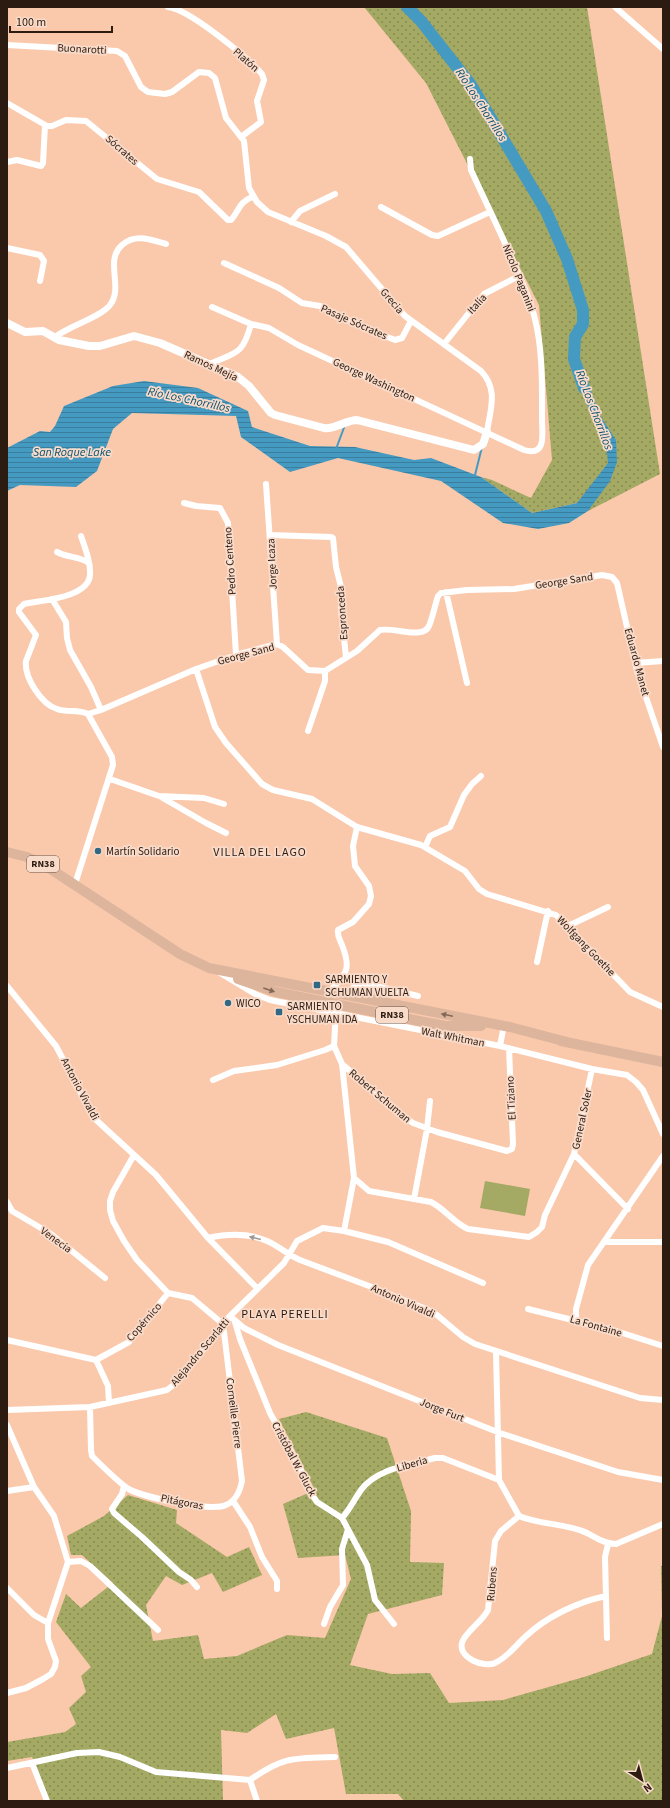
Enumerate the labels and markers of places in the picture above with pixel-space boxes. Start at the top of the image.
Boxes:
place label: Martín Solidario [106,844,180,859]
marker: Martín Solidario [93,846,103,856]
place label: SARMIENTO Y SCHUMAN VUELTA [325,972,409,1000]
marker: SARMIENTO Y SCHUMAN VUELTA [312,980,322,990]
place label: WICO [236,996,261,1011]
marker: WICO [223,998,233,1008]
place label: SARMIENTO YSCHUMAN IDA [286,999,357,1027]
marker: SARMIENTO YSCHUMAN IDA [274,1007,284,1017]

